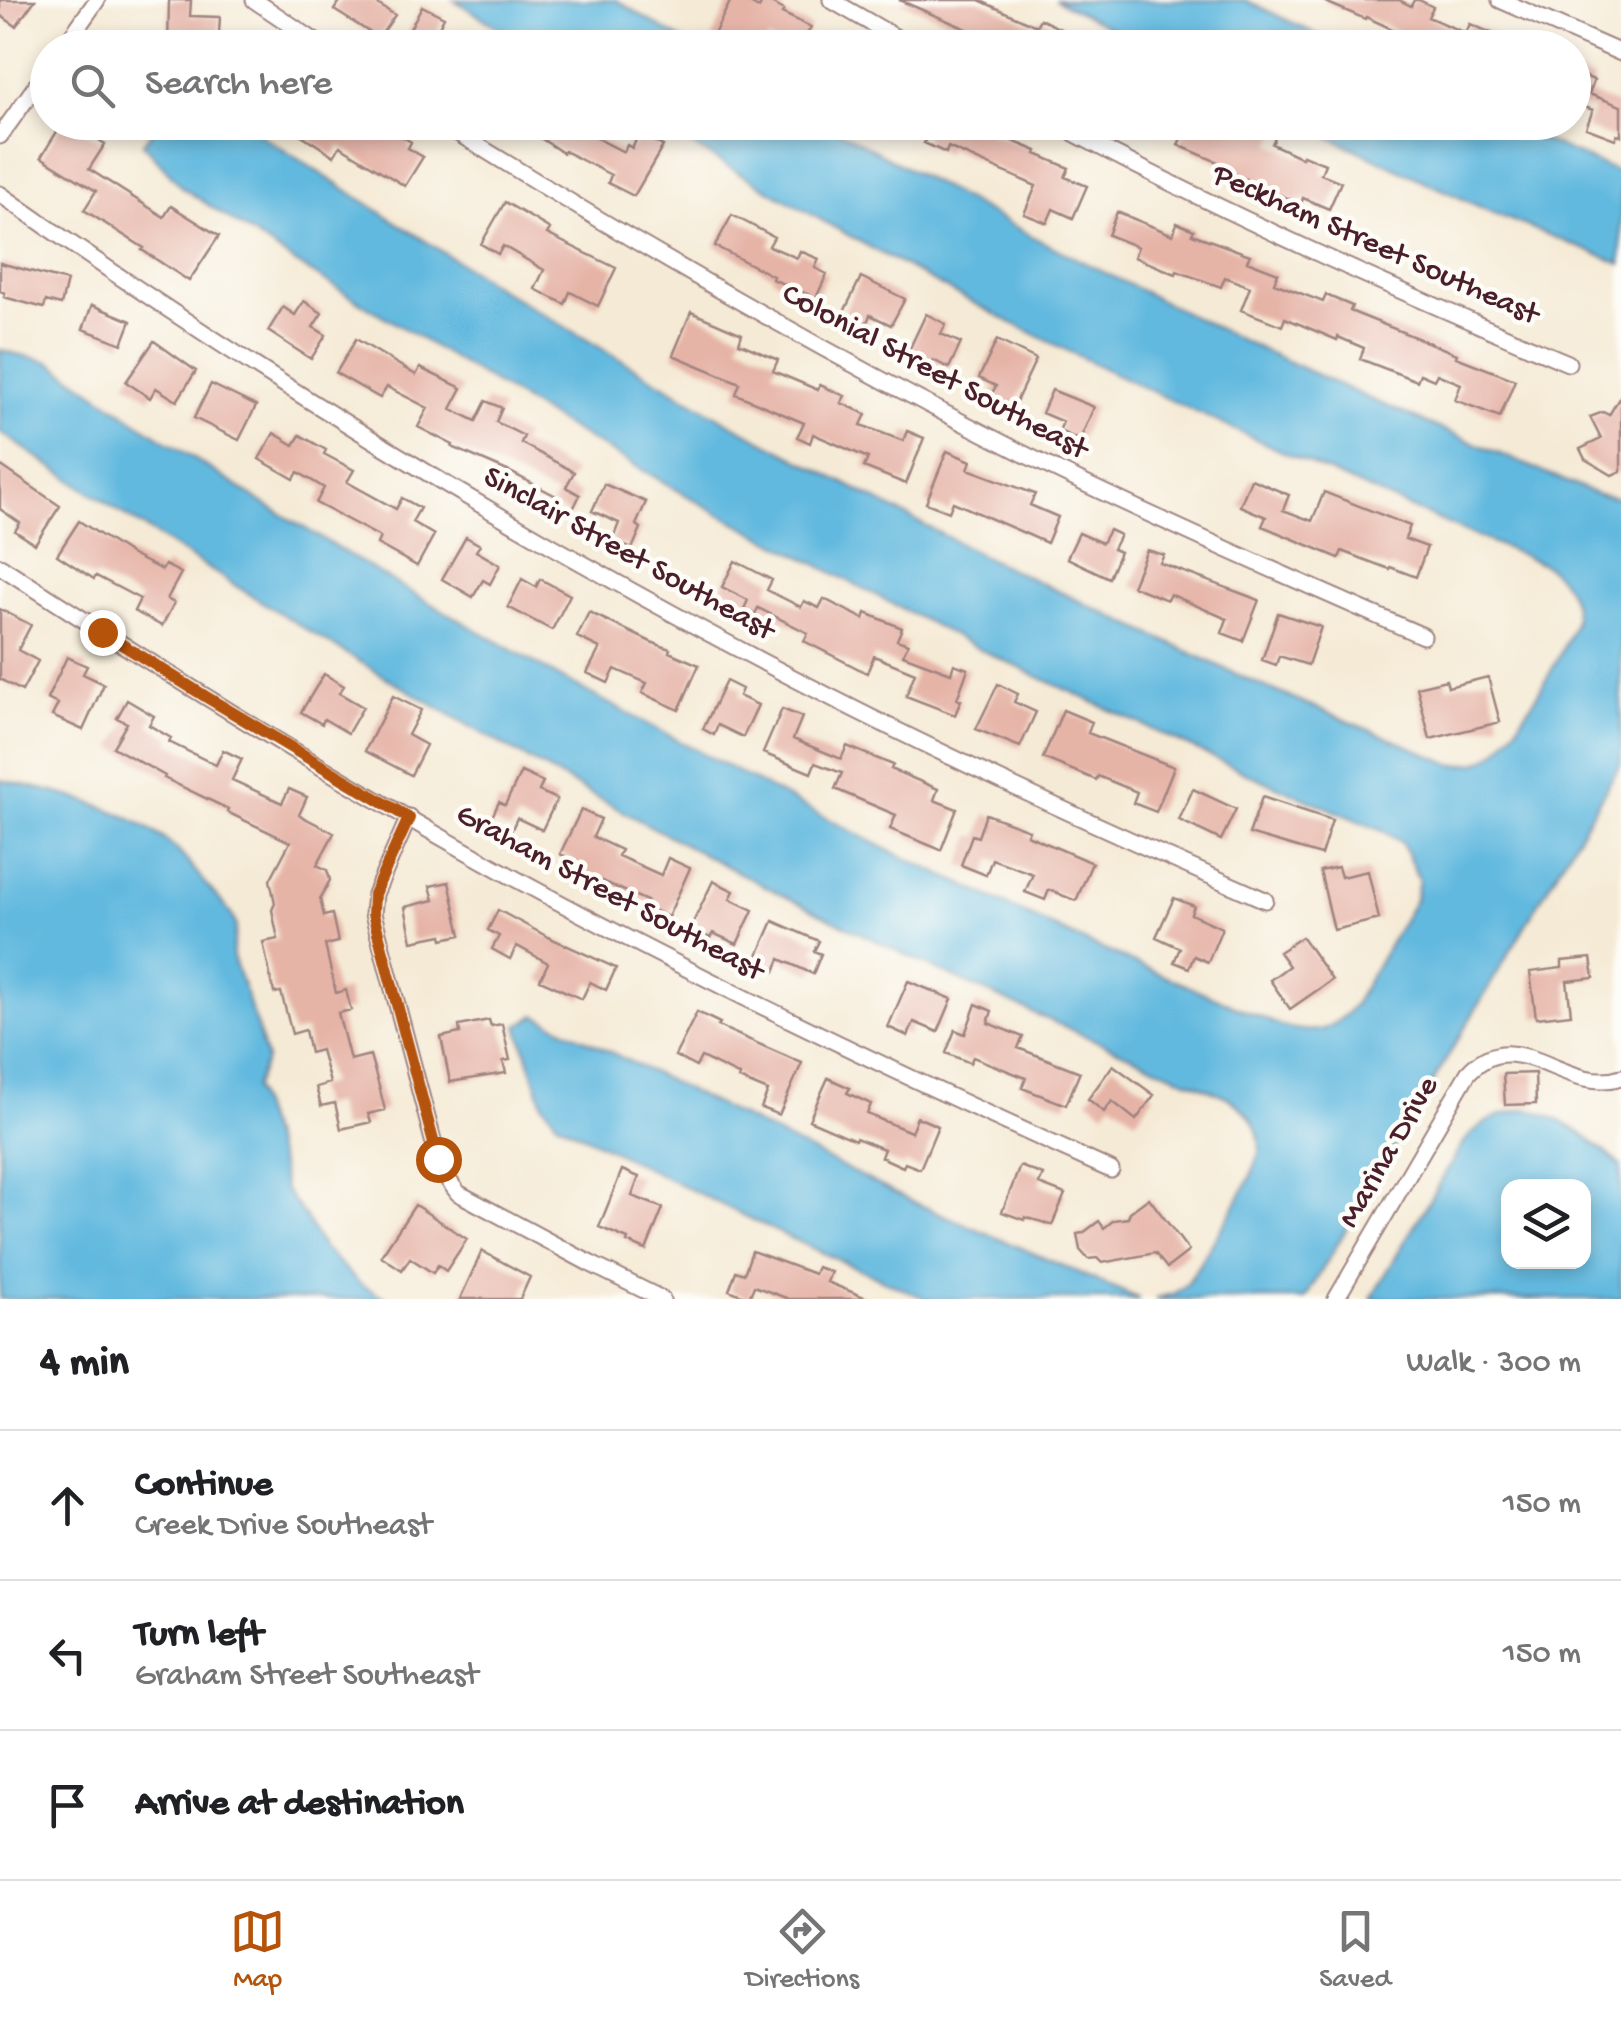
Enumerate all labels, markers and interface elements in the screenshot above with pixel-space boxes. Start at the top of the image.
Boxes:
search box [30,30,1591,140]
icon: search [65,58,120,113]
text: Search here [145,63,332,107]
street label: Peckham Street Southeast [1205,156,1547,336]
street label: Colonial Street Southeast [775,276,1096,471]
street label: Sinclair Street Southeast [476,459,783,652]
route end [80,610,126,656]
street label: Graham Street Southeast [449,797,772,993]
street label: Marina Drive [1331,1070,1449,1235]
route start [416,1137,462,1183]
map controls [1501,1179,1591,1269]
button: layers [1501,1179,1591,1269]
text: 4 min [40,1340,129,1389]
text: Walk · 300 m [1406,1345,1581,1383]
text: Continue [135,1464,273,1508]
icon: ahead [40,1478,95,1533]
text: 150 m [1503,1486,1581,1524]
text: Creek Drive Southeast [135,1508,432,1546]
text: Turn left [135,1614,263,1658]
icon: left [40,1628,95,1683]
text: 150 m [1503,1636,1581,1674]
text: Graham Street Southeast [135,1658,478,1696]
icon: arrive [40,1778,95,1833]
text: Arrive at destination [135,1783,464,1827]
tab: Map [230,1904,285,1997]
tab: Directions [745,1904,859,1997]
tab: Saved [1319,1904,1391,1997]

